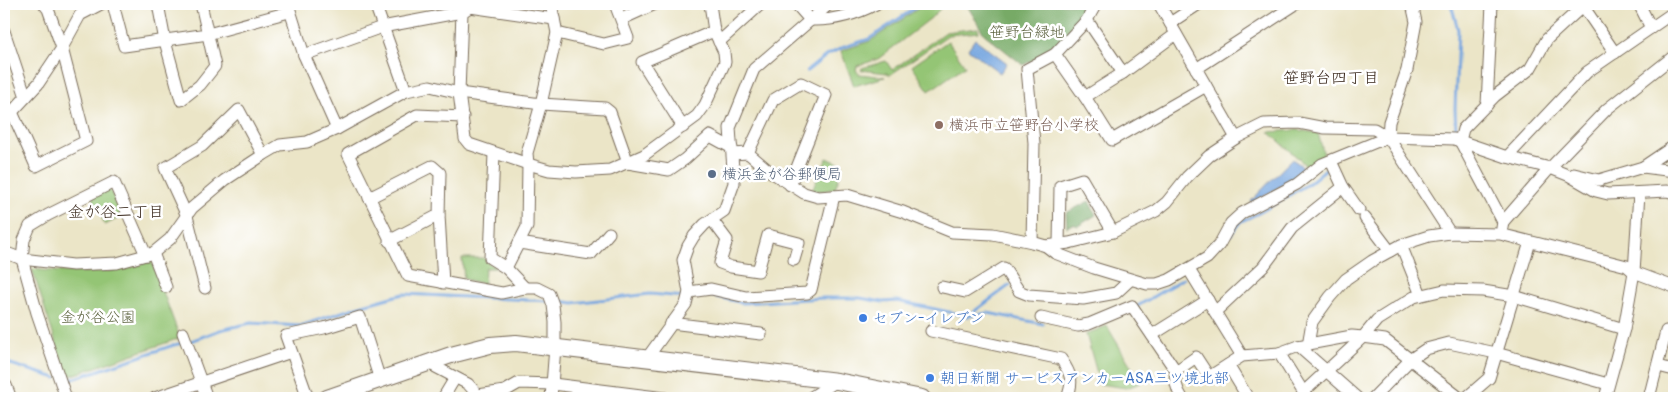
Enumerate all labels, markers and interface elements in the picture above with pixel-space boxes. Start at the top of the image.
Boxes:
park label: 笹野台緑地 [989,21,1065,41]
district label: 笹野台四丁目 [1283,66,1379,87]
place label: 横浜市立笹野台小学校 [949,114,1099,134]
marker: 横浜市立笹野台小学校 [933,119,945,131]
place label: 横浜金が谷郵便局 [722,163,842,183]
marker: 横浜金が谷郵便局 [706,168,718,180]
district label: 金が谷二丁目 [68,200,164,221]
park label: 金が谷公園 [60,306,136,326]
place label: セブン-イレブン [873,307,984,327]
marker: セブン-イレブン [857,312,869,324]
place label: 朝日新聞 サービスアンカーASA三ツ境北部 [940,367,1229,387]
marker: 朝日新聞 サービスアンカーASA三ツ境北部 [924,372,936,384]

